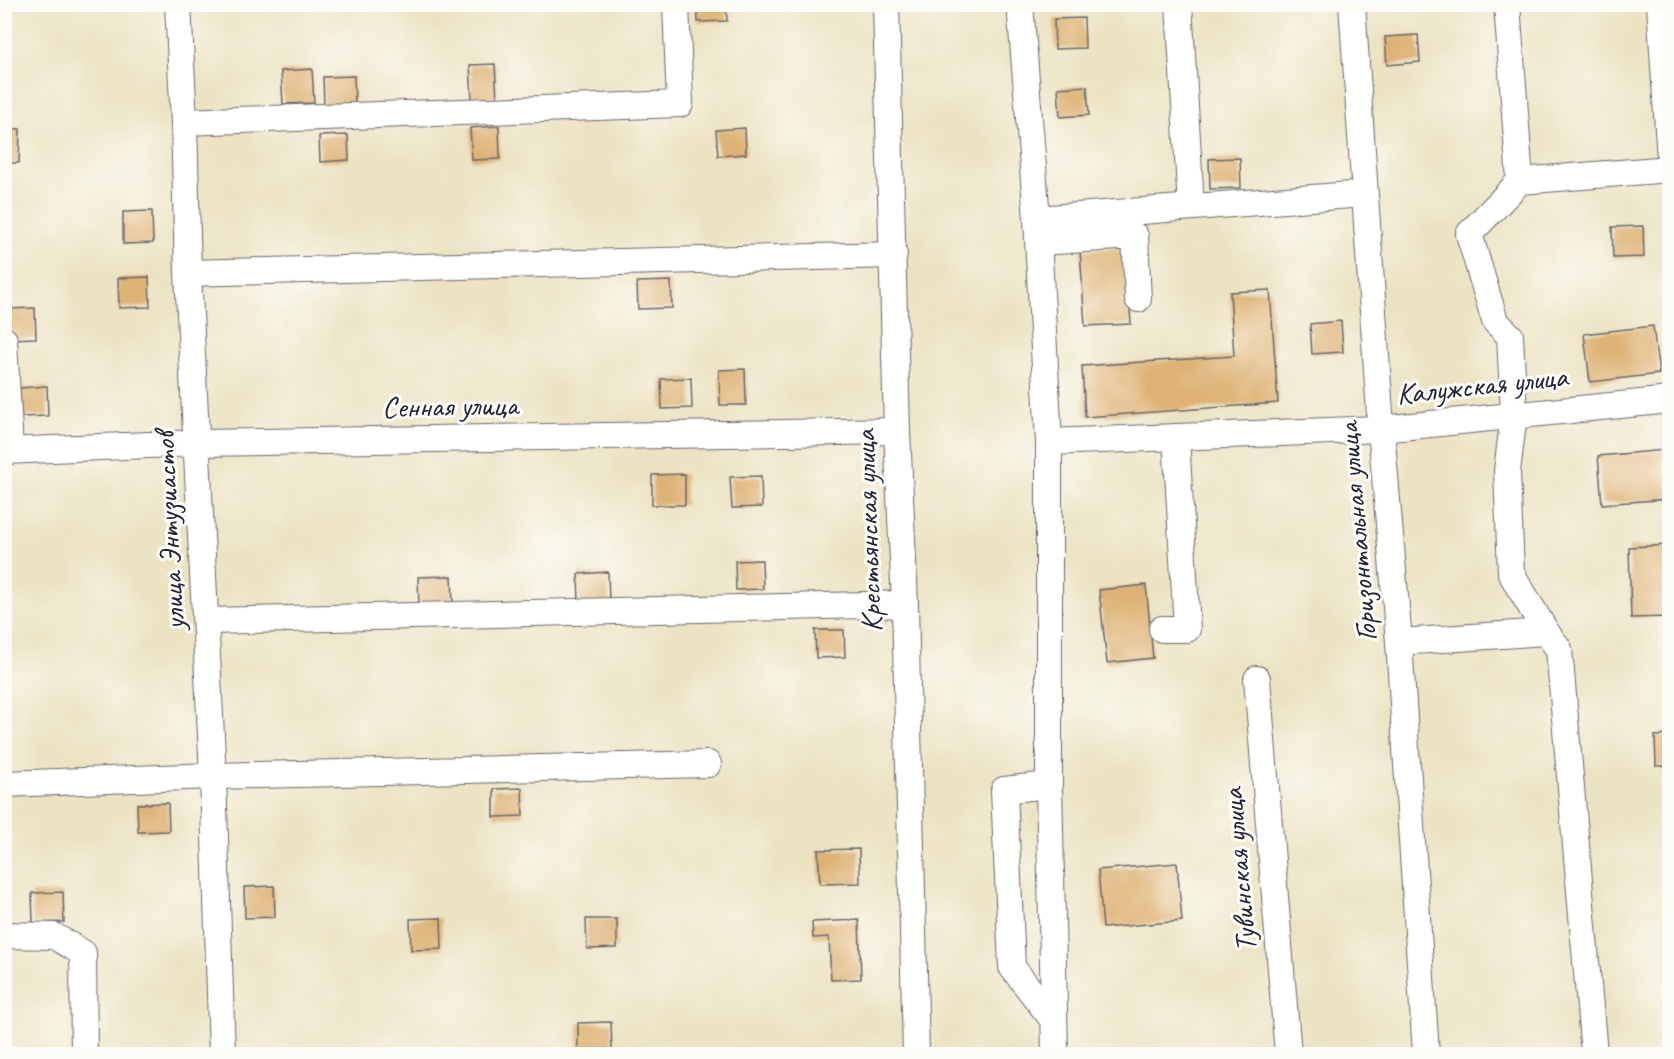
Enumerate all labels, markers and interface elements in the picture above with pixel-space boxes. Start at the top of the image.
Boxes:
street label: Калужская улица [1395,357,1571,413]
street label: Сенная улица [382,386,521,426]
street label: Горизонтальная улица [1328,418,1386,643]
street label: улица Энтузиастов [145,426,193,633]
street label: Крестьянская улица [845,427,891,633]
street label: Тувинская улица [1213,785,1265,953]

